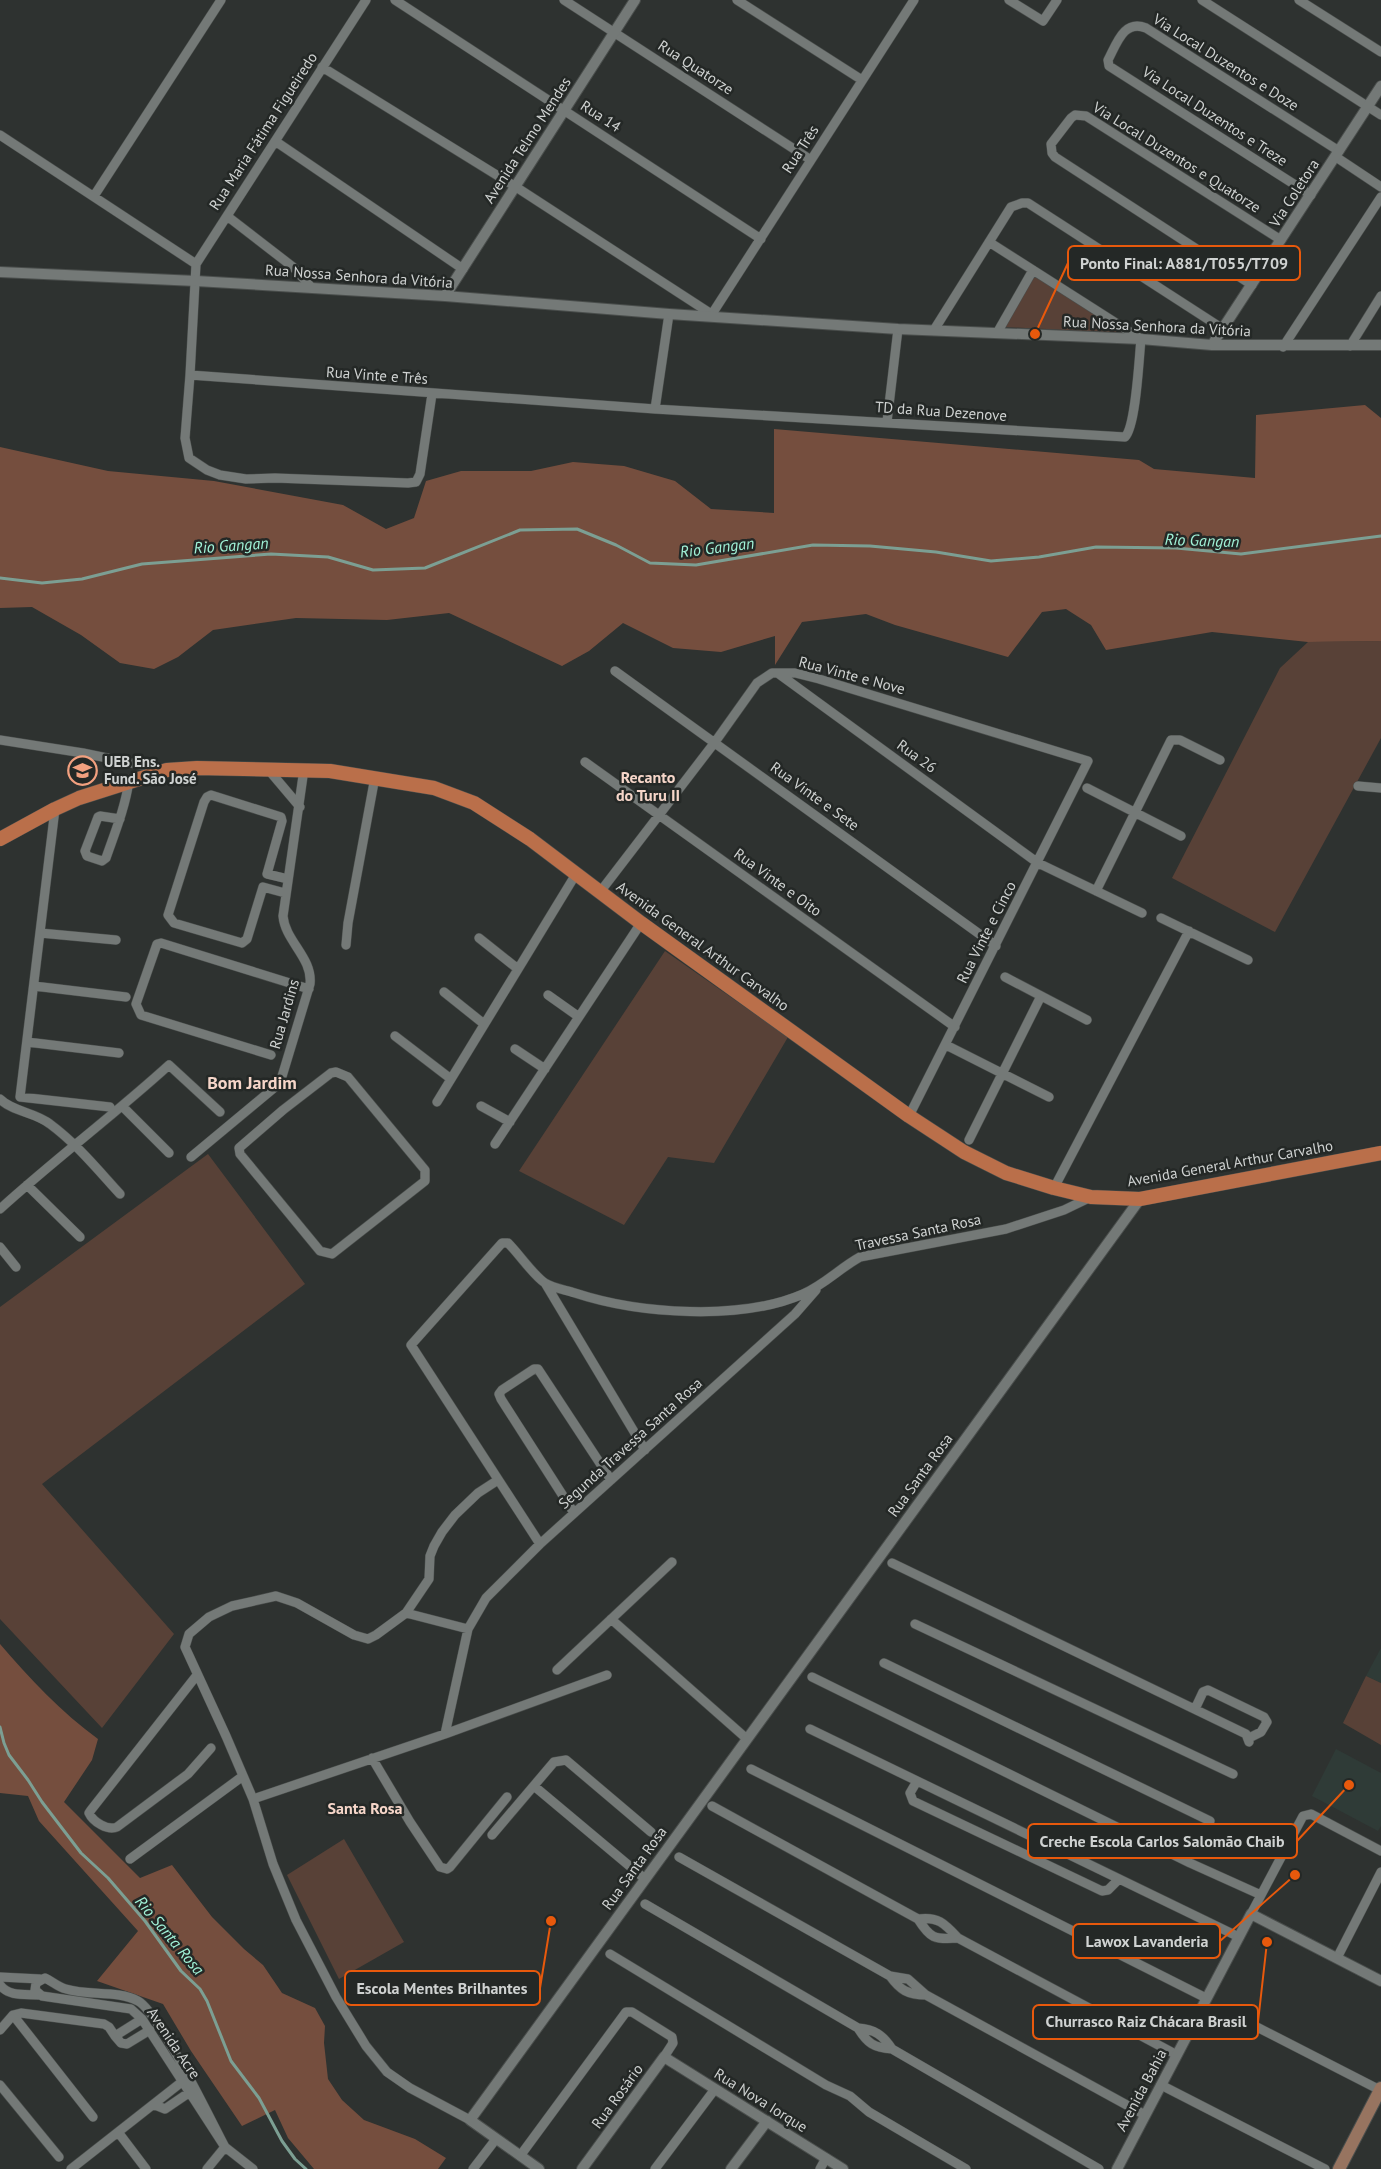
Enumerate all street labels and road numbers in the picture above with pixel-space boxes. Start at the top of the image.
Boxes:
street label: Via Local Duzentos e Doze [1149,9,1302,115]
street label: Rua Quatorze [655,36,737,98]
street label: Rua Maria Fátima Figueiredo [205,48,321,214]
street label: Via Local Duzentos e Treze [1138,61,1291,170]
street label: Avenida Telmo Mendes [479,73,575,207]
street label: Rua 14 [577,96,625,136]
street label: Via Local Duzentos e Quatorze [1089,97,1265,217]
street label: Rua Três [777,121,823,177]
street label: Via Coletora [1264,155,1323,232]
street label: Rua Nossa Senhora da Vitória [264,260,454,292]
street label: Rua Nossa Senhora da Vitória [1063,312,1251,340]
street label: Rua Vinte e Três [325,362,429,388]
street label: TD da Rua Dezenove [874,397,1008,425]
street label: Rua Vinte e Nove [797,652,907,698]
street label: Rua 26 [893,735,941,777]
street label: Rua Vinte e Sete [767,757,863,835]
street label: Rua Vinte e Oito [730,844,826,920]
street label: Avenida General Arthur Carvalho [613,877,793,1015]
street label: Rua Vinte e Cinco [952,878,1020,986]
street label: Rua Jardins [265,977,303,1051]
street label: Avenida General Arthur Carvalho [1126,1136,1334,1190]
street label: Travessa Santa Rosa [853,1209,983,1255]
street label: Segunda Travessa Santa Rosa [554,1373,706,1513]
street label: Rua Santa Rosa [883,1430,957,1520]
street label: Rua Santa Rosa [597,1823,671,1913]
street label: Avenida Acre [143,2004,205,2082]
street label: Avenida Bahia [1111,2046,1171,2134]
street label: Rua Rosário [587,2060,647,2132]
street label: Rua Nova Iorque [711,2064,811,2136]

